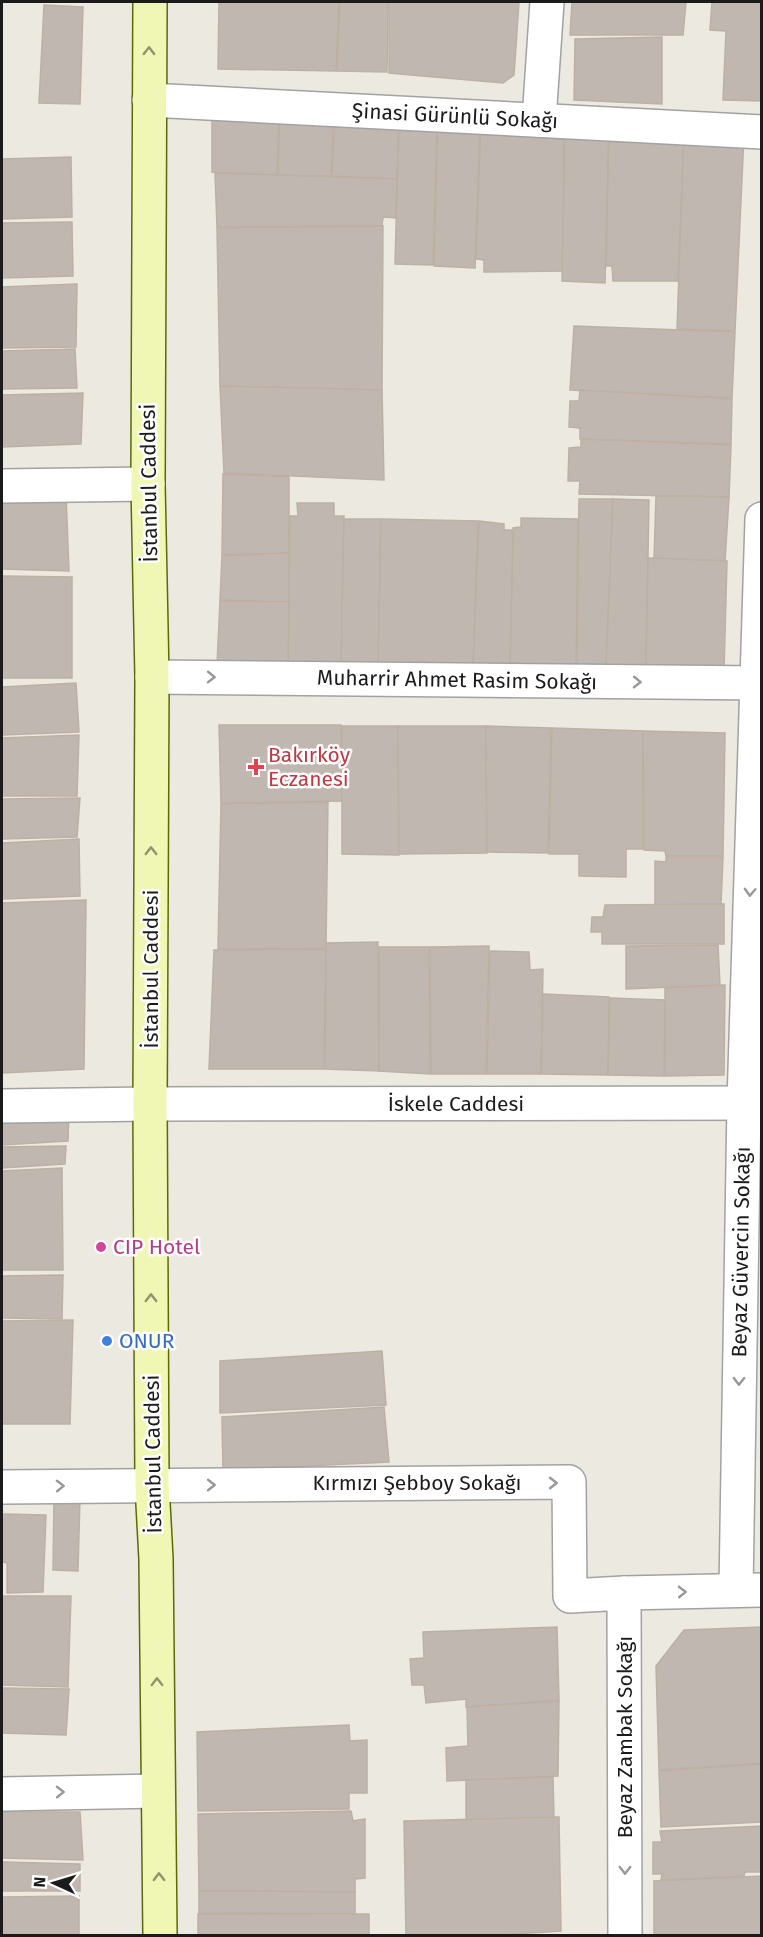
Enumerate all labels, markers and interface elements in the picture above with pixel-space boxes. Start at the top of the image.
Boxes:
one-way arrow [143,46,155,55]
street label: Şinasi Gürünlü Sokağı [351,98,559,134]
street label: İstanbul Caddesi [135,403,163,563]
street label: Muharrir Ahmet Rasim Sokağı [317,665,597,695]
one-way arrow [206,671,215,683]
one-way arrow [632,676,641,688]
place label: Bakırköy Eczanesi [268,742,351,792]
marker: Bakırköy Eczanesi [249,760,263,774]
one-way arrow [145,847,157,856]
one-way arrow [744,888,757,897]
street label: İstanbul Caddesi [138,890,164,1048]
street label: İskele Caddesi [388,1091,524,1117]
street label: Beyaz Güvercin Sokağı [726,1146,756,1358]
place label: CIP Hotel [113,1234,200,1260]
marker: CIP Hotel [94,1240,108,1254]
one-way arrow [145,1294,157,1303]
place label: ONUR [119,1328,175,1354]
marker: ONUR [100,1334,114,1348]
street label: İstanbul Caddesi [139,1374,167,1534]
one-way arrow [733,1376,745,1385]
street label: Kırmızı Şebboy Sokağı [312,1470,522,1496]
one-way arrow [548,1476,557,1489]
one-way arrow [206,1479,215,1491]
one-way arrow [55,1480,64,1492]
one-way arrow [678,1585,687,1598]
street label: Beyaz Zambak Sokağı [612,1636,638,1838]
one-way arrow [151,1678,163,1687]
one-way arrow [55,1786,64,1798]
north arrow [24,1853,84,1913]
one-way arrow [619,1866,631,1875]
one-way arrow [153,1873,165,1882]
text: N [30,1876,49,1888]

